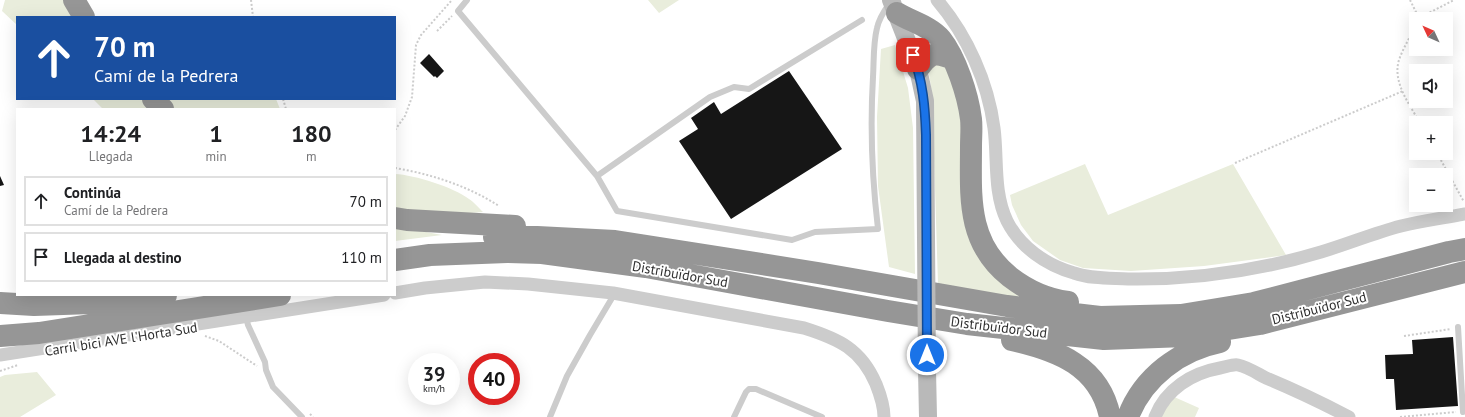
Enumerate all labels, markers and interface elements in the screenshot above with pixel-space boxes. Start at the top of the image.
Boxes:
north arrow [1409,12,1453,56]
map controls [1409,12,1453,212]
text: 70 m [94,28,155,65]
icon: ahead [28,32,80,84]
pin [896,38,930,72]
icon: arrive [902,44,924,66]
text: Camí de la Pedrera [94,64,238,87]
button: sound [1409,64,1453,108]
button: + [1409,116,1453,160]
text: 14:24 [80,118,141,149]
text: 1 [209,118,223,149]
text: 180 [291,118,332,149]
text: Llegada [89,148,133,165]
text: min [205,148,227,165]
text: m [306,148,317,165]
button: − [1409,168,1453,212]
text: Continúa [64,183,121,202]
icon: ahead [30,190,52,212]
text: 70 m [349,192,382,211]
text: Camí de la Pedrera [64,202,168,219]
icon: arrive [30,246,52,268]
text: Llegada al destino [64,248,182,267]
text: 110 m [341,248,382,267]
street label: Distribuïdor Sud [631,257,729,291]
street label: Distribuïdor Sud [1270,288,1368,328]
street label: Distribuïdor Sud [950,312,1048,342]
street label: Carril bici AVE l'Horta Sud [43,318,199,360]
position arrow [906,334,948,376]
speed limit sign: 40 [468,353,520,405]
text: 39 [423,361,445,387]
text: km/h [423,382,445,395]

